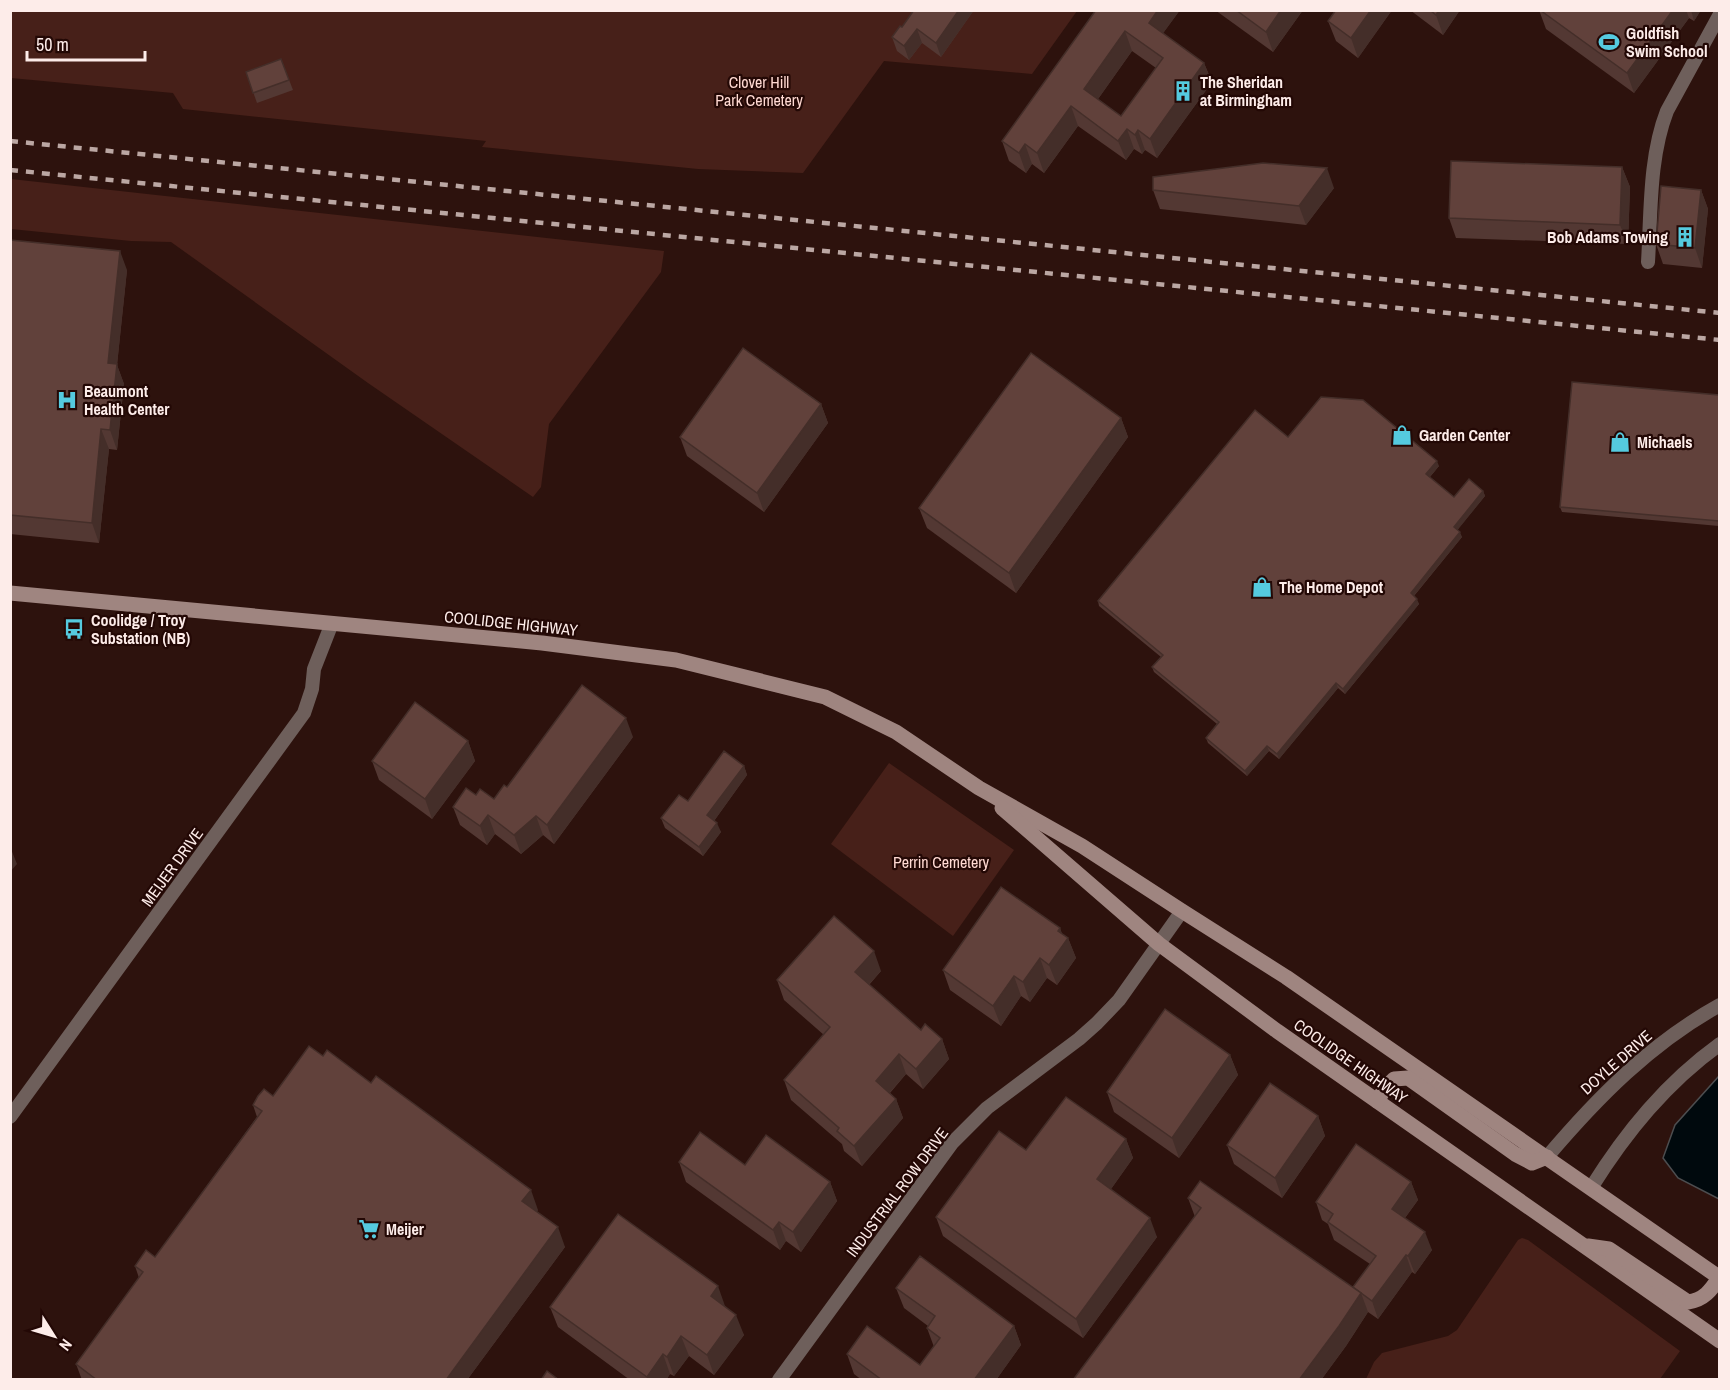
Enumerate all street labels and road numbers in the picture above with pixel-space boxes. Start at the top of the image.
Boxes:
street label: COOLIDGE HIGHWAY [443,605,579,641]
street label: MEIJER DRIVE [136,823,208,911]
street label: COOLIDGE HIGHWAY [1290,1014,1412,1109]
street label: DOYLE DRIVE [1575,1025,1657,1099]
street label: INDUSTRIAL ROW DRIVE [841,1123,953,1261]

